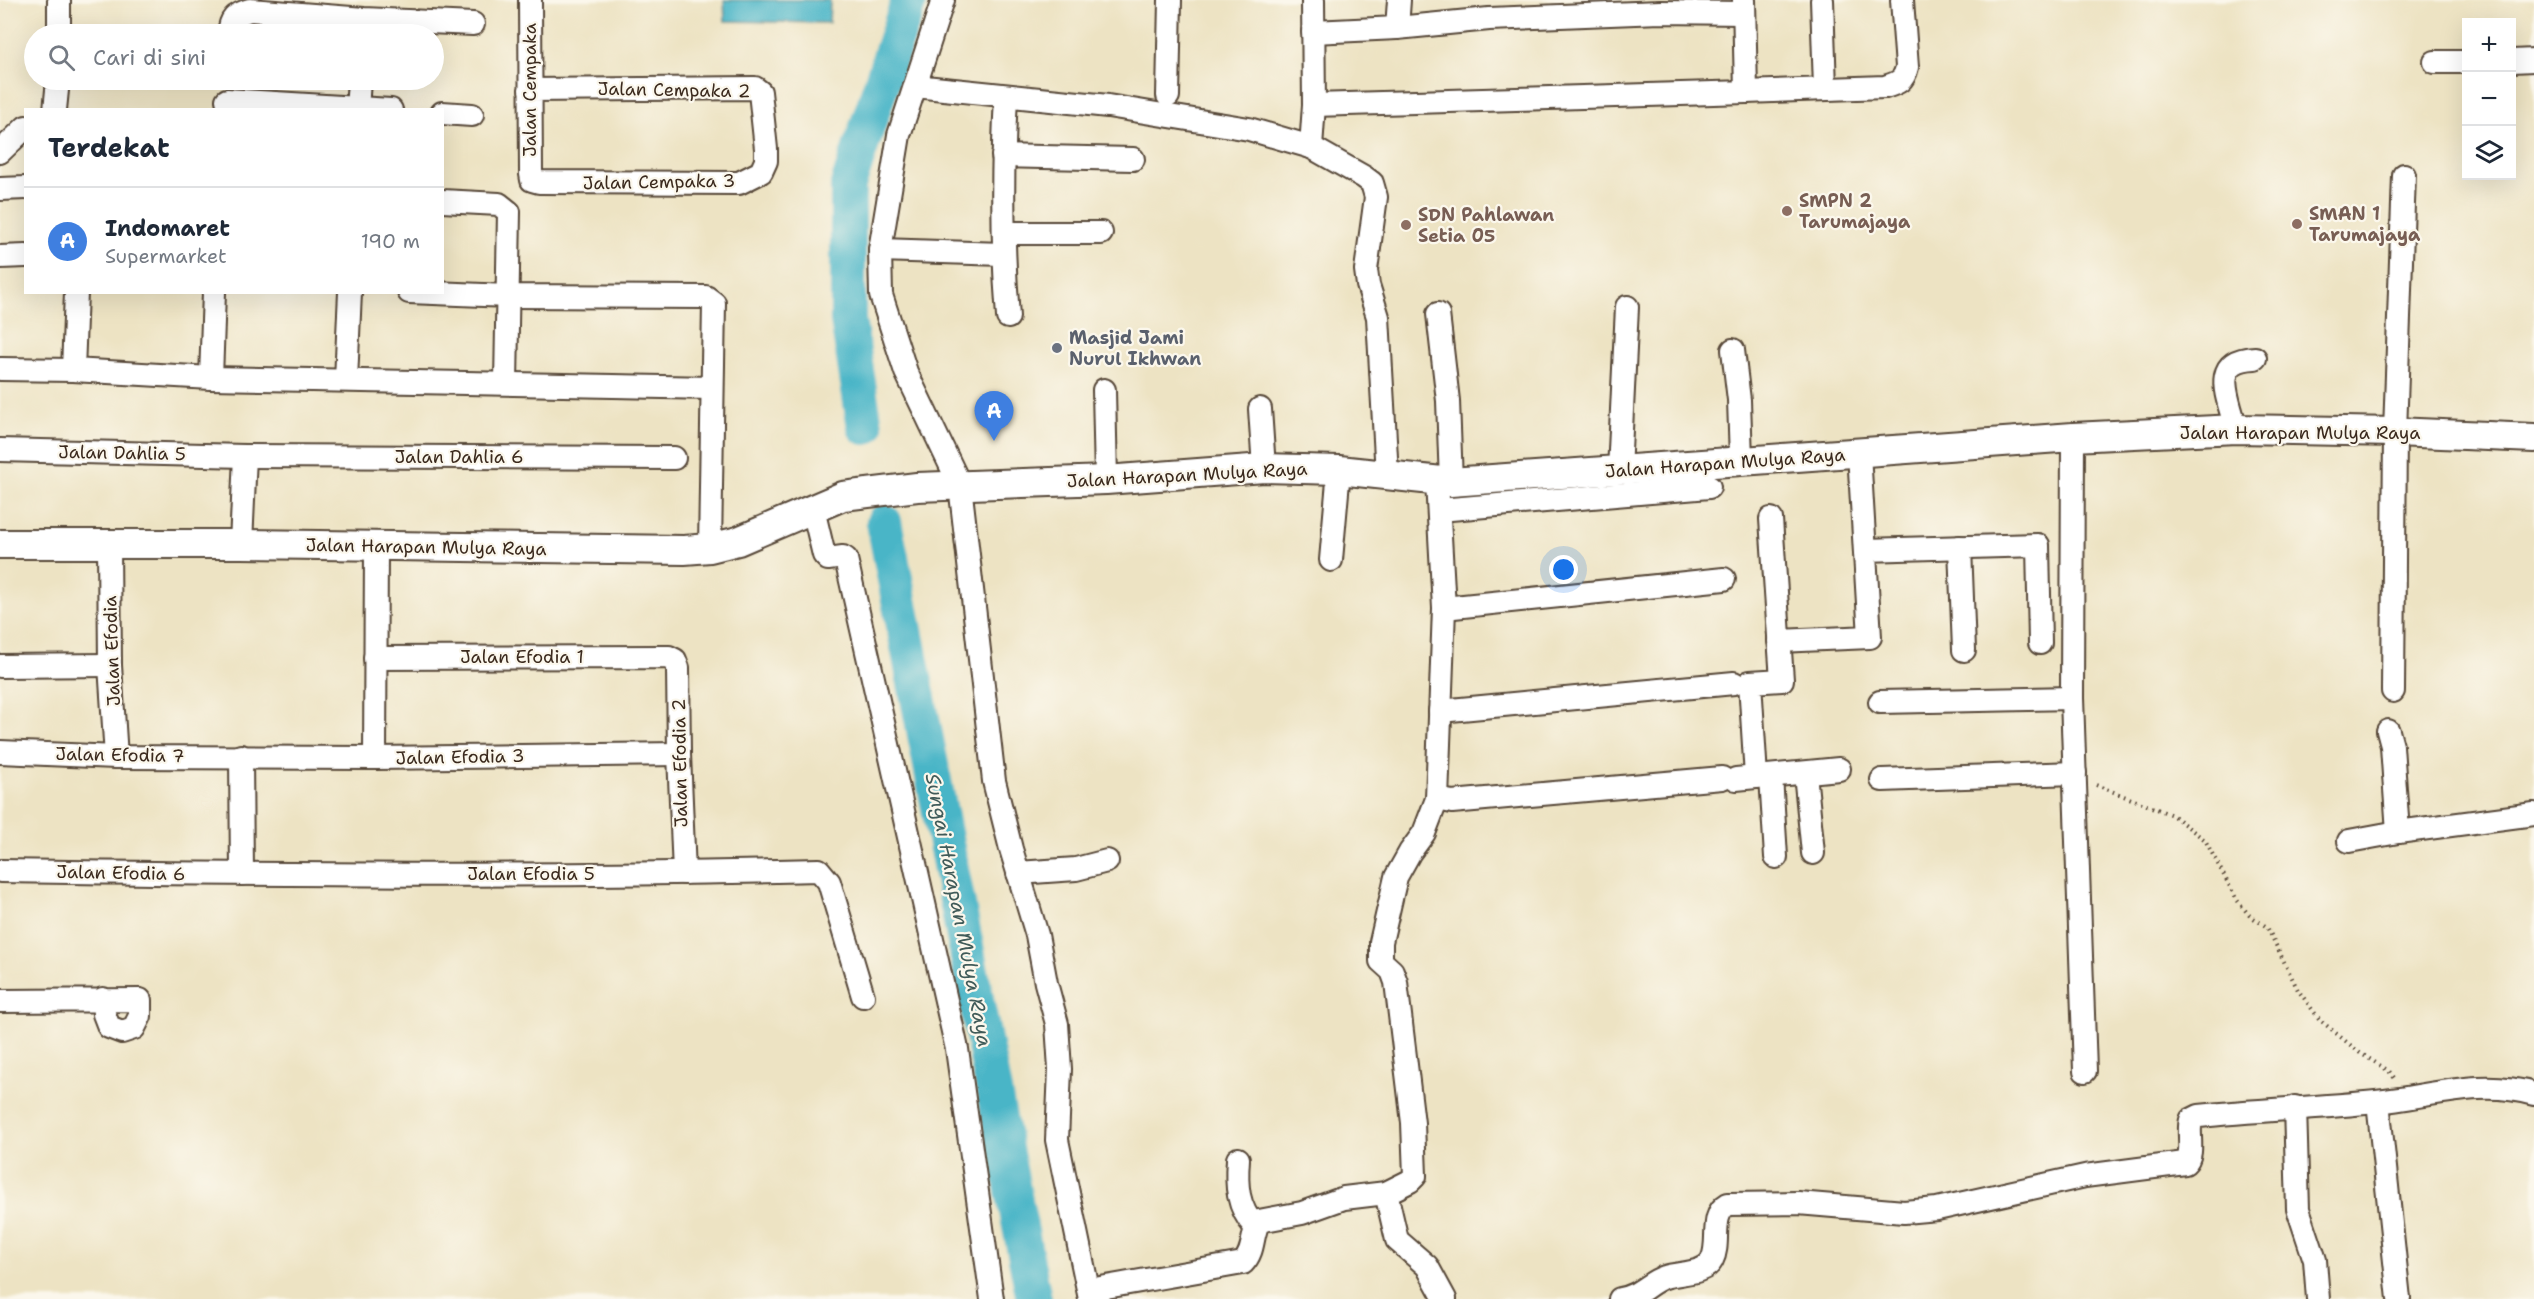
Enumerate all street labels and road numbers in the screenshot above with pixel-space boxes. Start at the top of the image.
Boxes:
street label: Jalan Cempaka [518,23,542,157]
street label: Jalan Cempaka 2 [597,77,751,103]
street label: Jalan Cempaka 3 [582,169,736,195]
street label: Jalan Harapan Mulya Raya [2180,421,2420,445]
street label: Jalan Dahlia 5 [58,440,186,466]
street label: Jalan Harapan Mulya Raya [1604,443,1846,483]
street label: Jalan Dahlia 6 [394,445,524,469]
street label: Jalan Harapan Mulya Raya [1066,457,1308,493]
street label: Jalan Harapan Mulya Raya [305,533,547,561]
street label: Jalan Efodia [98,595,126,707]
street label: Jalan Efodia 1 [460,645,584,669]
street label: Jalan Efodia 2 [667,698,693,828]
street label: Jalan Efodia 7 [55,742,185,768]
street label: Jalan Efodia 3 [395,744,525,770]
street label: Jalan Efodia 6 [56,860,186,886]
street label: Jalan Efodia 5 [467,862,595,886]

